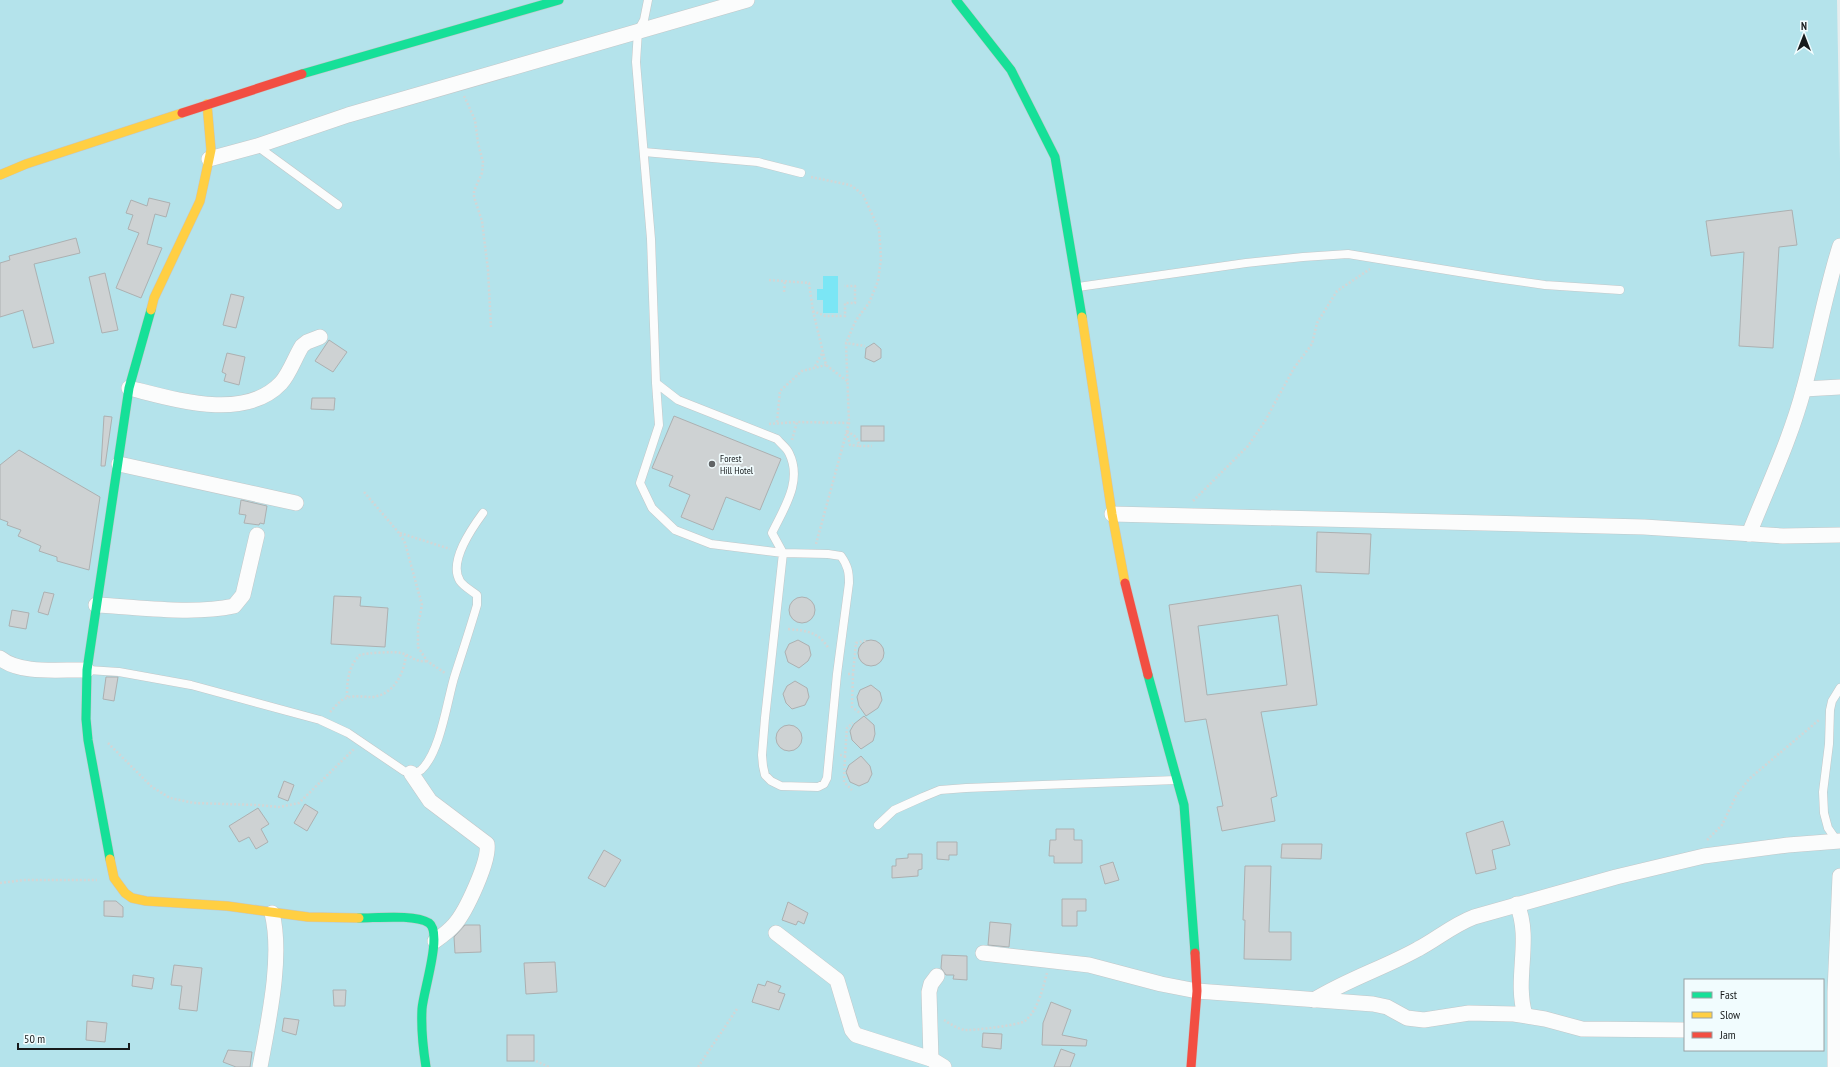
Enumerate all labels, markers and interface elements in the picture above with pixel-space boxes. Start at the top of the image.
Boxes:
north arrow [1784,16,1824,56]
text: N [1801,19,1807,33]
place label: Forest Hill Hotel [720,452,754,477]
marker: Forest Hill Hotel [707,459,717,469]
legend [1684,979,1824,1051]
text: Fast [1720,987,1738,1002]
text: Slow [1720,1007,1741,1022]
scale bar [18,1025,129,1051]
text: Jam [1719,1027,1736,1042]
text: 50 m [24,1031,45,1046]

